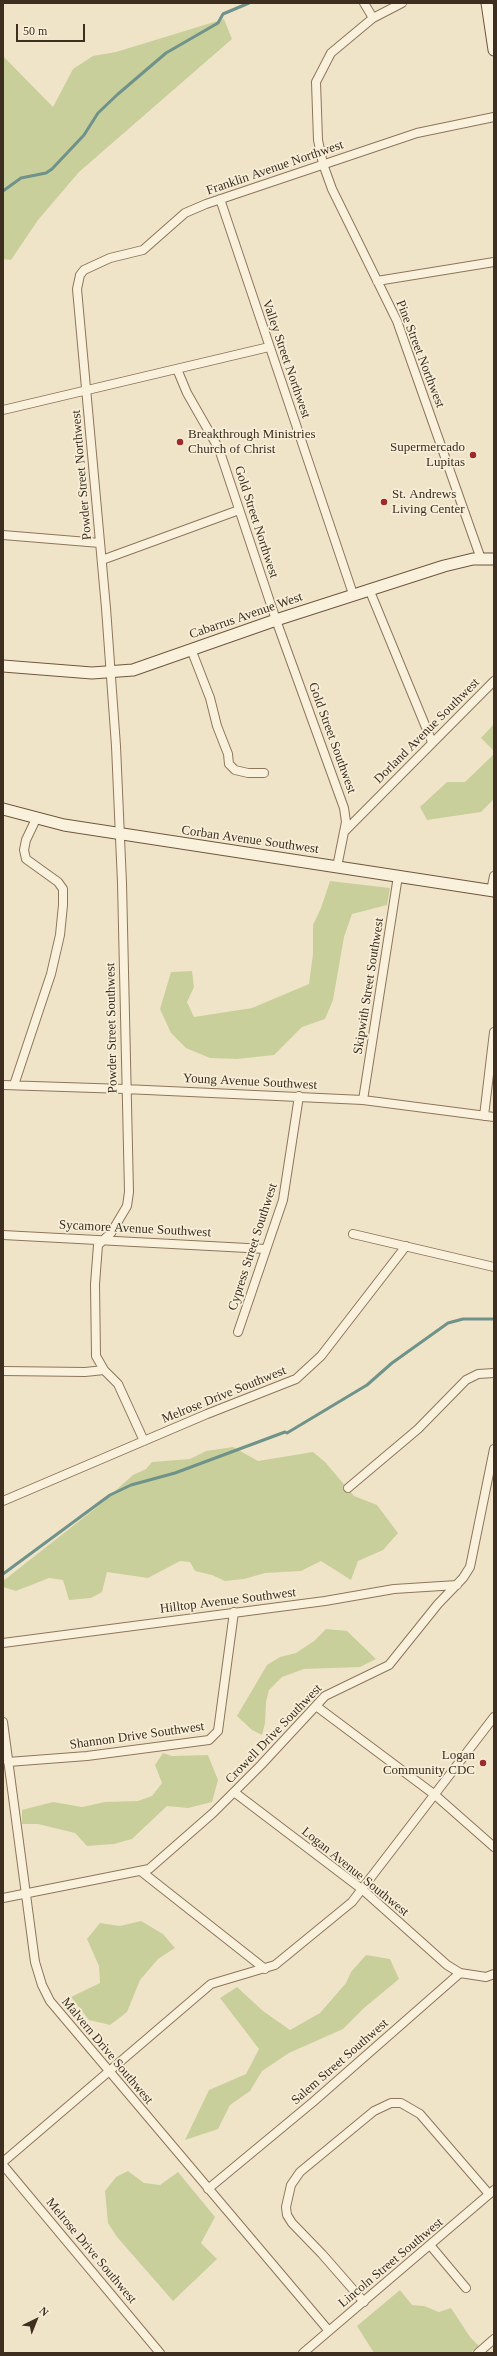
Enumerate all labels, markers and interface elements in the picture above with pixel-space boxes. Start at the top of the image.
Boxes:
scale bar [18,16,87,42]
text: 50 m [23,24,47,38]
street label: Franklin Avenue Northwest [204,137,346,199]
street label: Valley Street Northwest [258,298,314,420]
street label: Pine Street Northwest [392,298,448,410]
street label: Powder Street Northwest [69,409,95,541]
place label: Breakthrough Ministries Church of Christ [188,427,315,458]
marker: Breakthrough Ministries Church of Christ [175,437,185,447]
place label: Supermercado Lupitas [390,440,465,471]
marker: Supermercado Lupitas [468,450,478,460]
street label: Gold Street Northwest [231,464,281,580]
place label: St. Andrews Living Center [392,487,465,518]
marker: St. Andrews Living Center [379,497,389,507]
street label: Cabarrus Avenue West [187,589,305,643]
street label: Dorland Avenue Southwest [371,675,483,787]
street label: Gold Street Southwest [305,680,359,796]
street label: Corban Avenue Southwest [180,823,320,857]
street label: Skipwith Street Southwest [351,917,387,1055]
street label: Powder Street Southwest [103,963,121,1093]
street label: Young Avenue Southwest [183,1071,317,1093]
street label: Cypress Street Southwest [225,1181,281,1313]
street label: Sycamore Avenue Southwest [59,1217,211,1241]
street label: Melrose Drive Southwest [159,1363,289,1427]
street label: Hilltop Avenue Southwest [159,1585,297,1617]
street label: Crowell Drive Southwest [222,1681,326,1787]
street label: Shannon Drive Southwest [69,1719,205,1753]
place label: Logan Community CDC [383,1748,475,1779]
marker: Logan Community CDC [478,1758,488,1768]
street label: Logan Avenue Southwest [298,1824,412,1920]
street label: Malvern Drive Southwest [58,1995,156,2107]
street label: Salem Street Southwest [288,2016,392,2108]
street label: Melrose Drive Southwest [42,2195,140,2307]
street label: Lincoln Street Southwest [336,2215,446,2311]
north arrow [16,2300,56,2340]
text: N [37,2304,51,2318]

